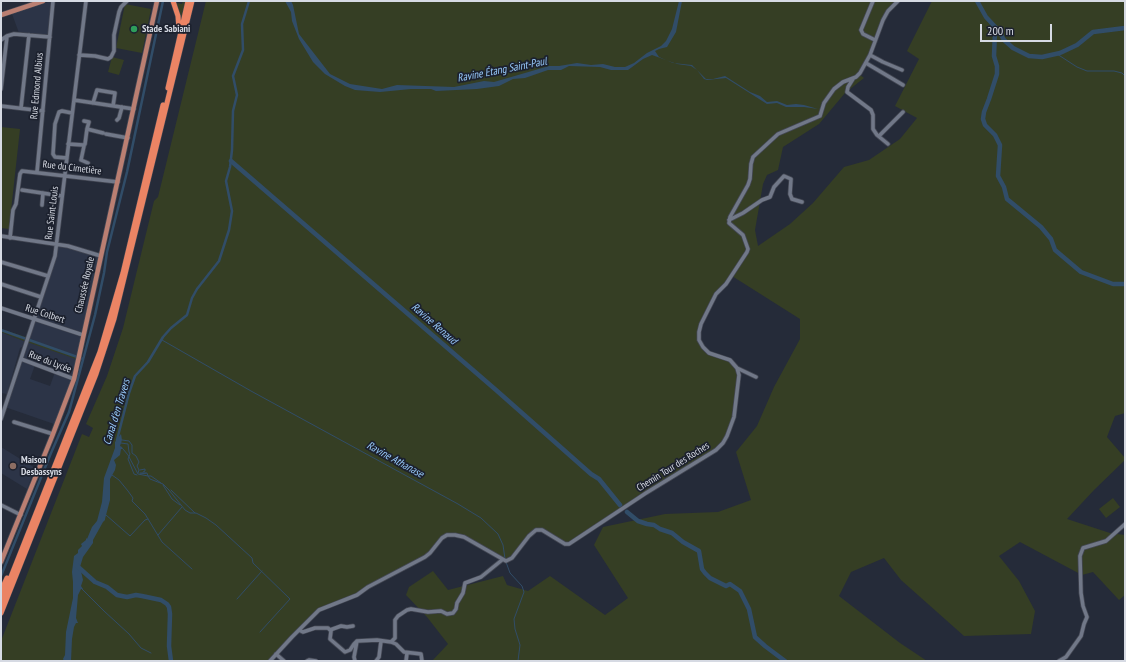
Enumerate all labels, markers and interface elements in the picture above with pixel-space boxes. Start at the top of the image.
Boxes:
scale bar [982,16,1054,42]
place label: Stade Sabiani [142,23,190,35]
text: 200 m [987,23,1014,38]
marker: Stade Sabiani [129,24,139,34]
street label: Rue Edmond Albius [28,52,46,120]
water label: Ravine Étang Saint-Paul [456,55,548,85]
street label: Rue du Cimetière [42,158,102,178]
street label: Rue Saint-Louis [43,186,61,240]
street label: Chaussée Royale [73,256,97,314]
water label: Ravine Renaud [408,301,460,347]
street label: Rue Colbert [24,302,66,326]
street label: Rue du Lycée [27,348,73,376]
water label: Canal d'en Travers [101,378,133,446]
water label: Ravine Athanase [364,439,426,481]
street label: Chemin Tour des Roches [634,440,712,494]
place label: Maison Desbassyns [21,454,62,478]
marker: Maison Desbassyns [8,461,18,471]

